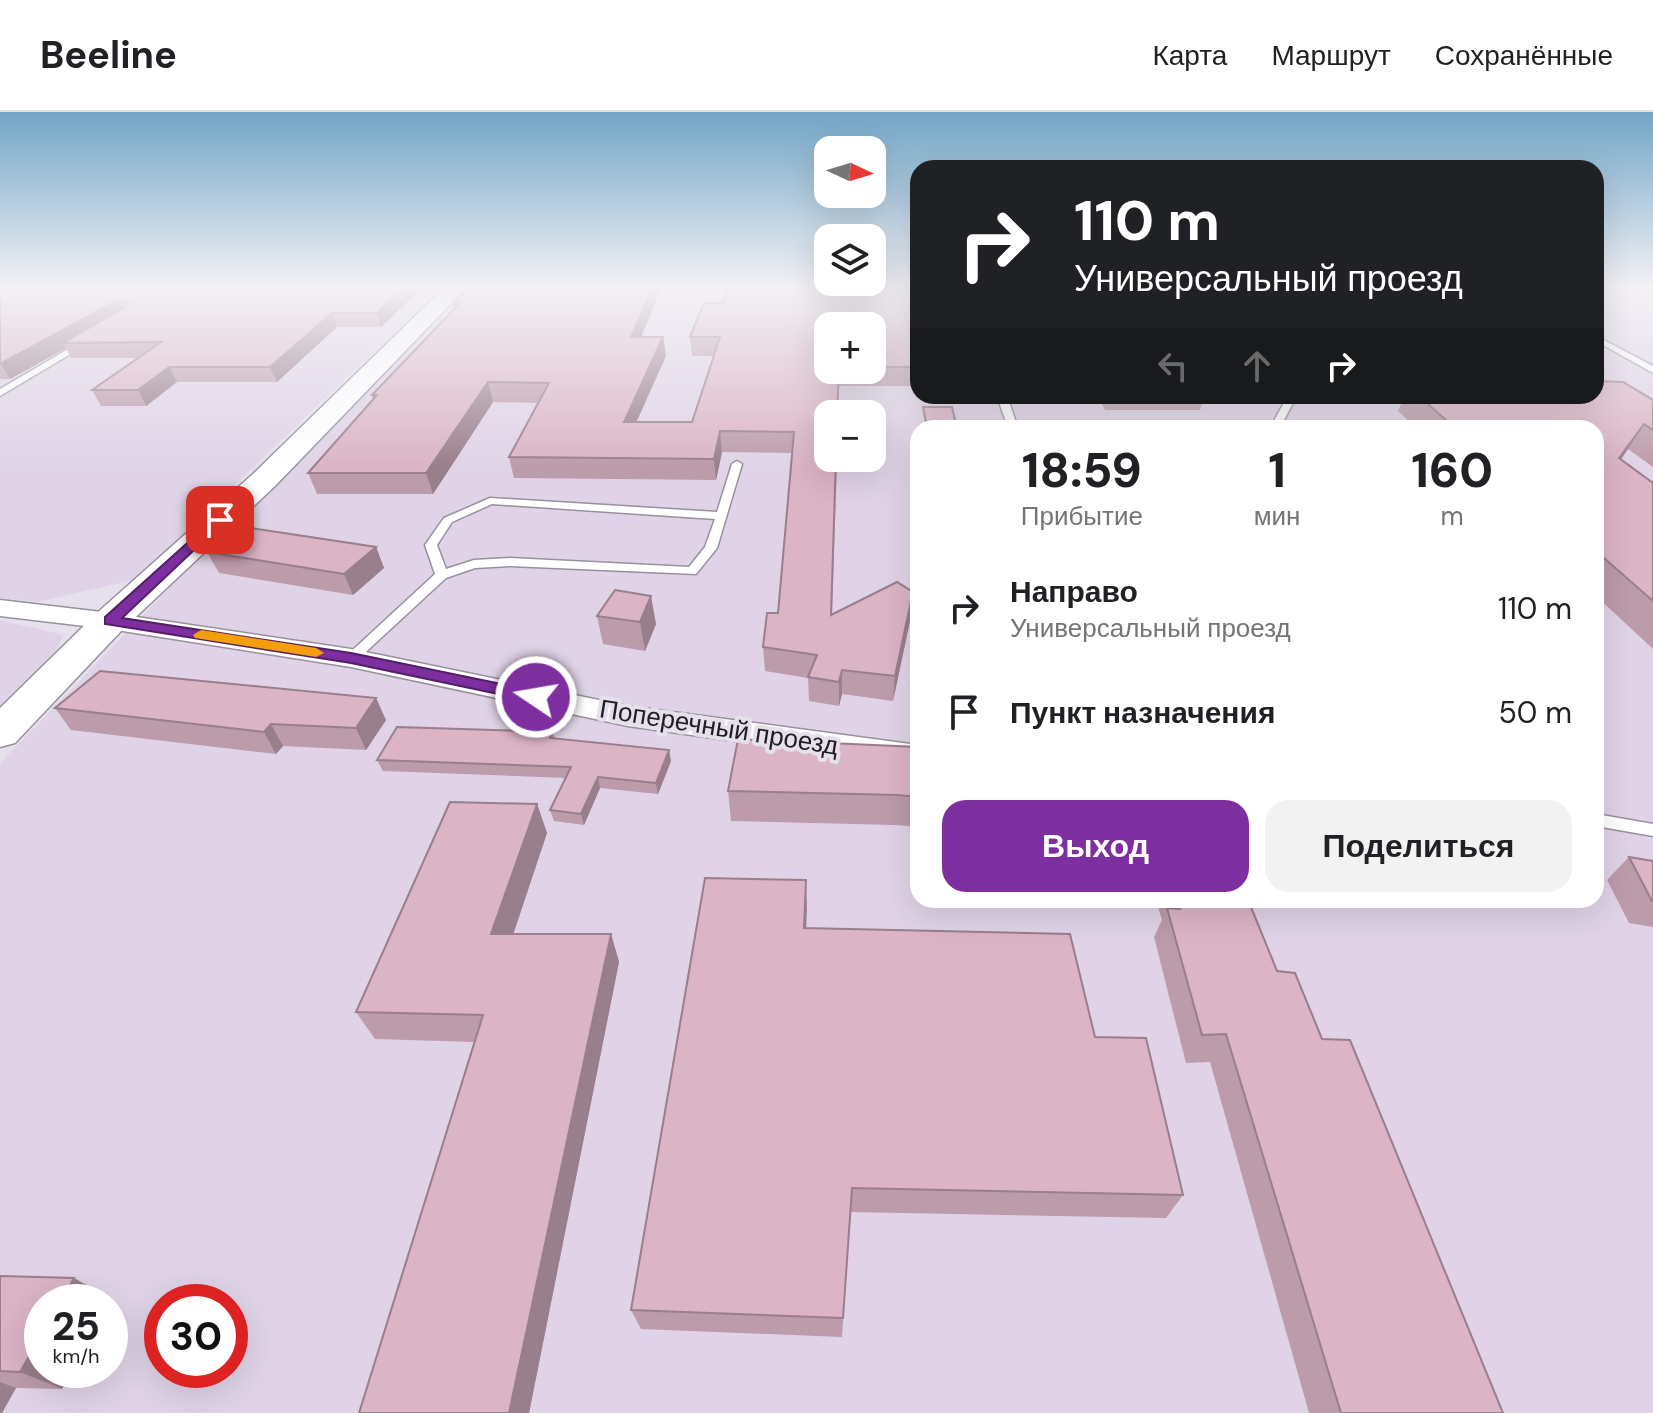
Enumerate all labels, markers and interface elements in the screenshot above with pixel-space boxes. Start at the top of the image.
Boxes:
text: Beeline [40,30,177,80]
text: Карта [1152,37,1227,74]
text: Маршрут [1271,37,1391,74]
text: Сохранённые [1435,37,1613,74]
north arrow [814,136,886,208]
map controls [814,136,886,472]
text: 110 m [1074,184,1220,257]
icon: right [942,192,1046,296]
button: layers [814,224,886,296]
text: Универсальный проезд [1074,255,1463,302]
button: + [814,312,886,384]
icon: left [1151,344,1195,388]
icon: ahead [1235,344,1279,388]
icon: right [1319,344,1363,388]
button: − [814,400,886,472]
text: 18:59 [1022,439,1142,502]
text: 1 [1268,439,1286,502]
text: 160 [1411,439,1493,502]
pin [186,486,254,554]
icon: arrive [198,498,242,542]
text: Прибытие [1021,499,1143,533]
text: мин [1254,499,1300,533]
text: m [1441,499,1464,533]
text: Направо [1010,572,1138,611]
icon: right [942,586,986,630]
text: 110 m [1498,589,1572,628]
text: Универсальный проезд [1010,611,1291,645]
position arrow [494,655,578,739]
icon: arrive [942,690,986,734]
street label: Поперечный проезд [597,691,841,763]
text: Пункт назначения [1010,693,1275,732]
text: 50 m [1498,693,1572,732]
button: Выход [942,800,1249,892]
button: Поделиться [1265,800,1572,892]
speed limit sign: 30 [144,1284,248,1388]
text: 25 [52,1300,100,1352]
text: km/h [52,1343,100,1369]

